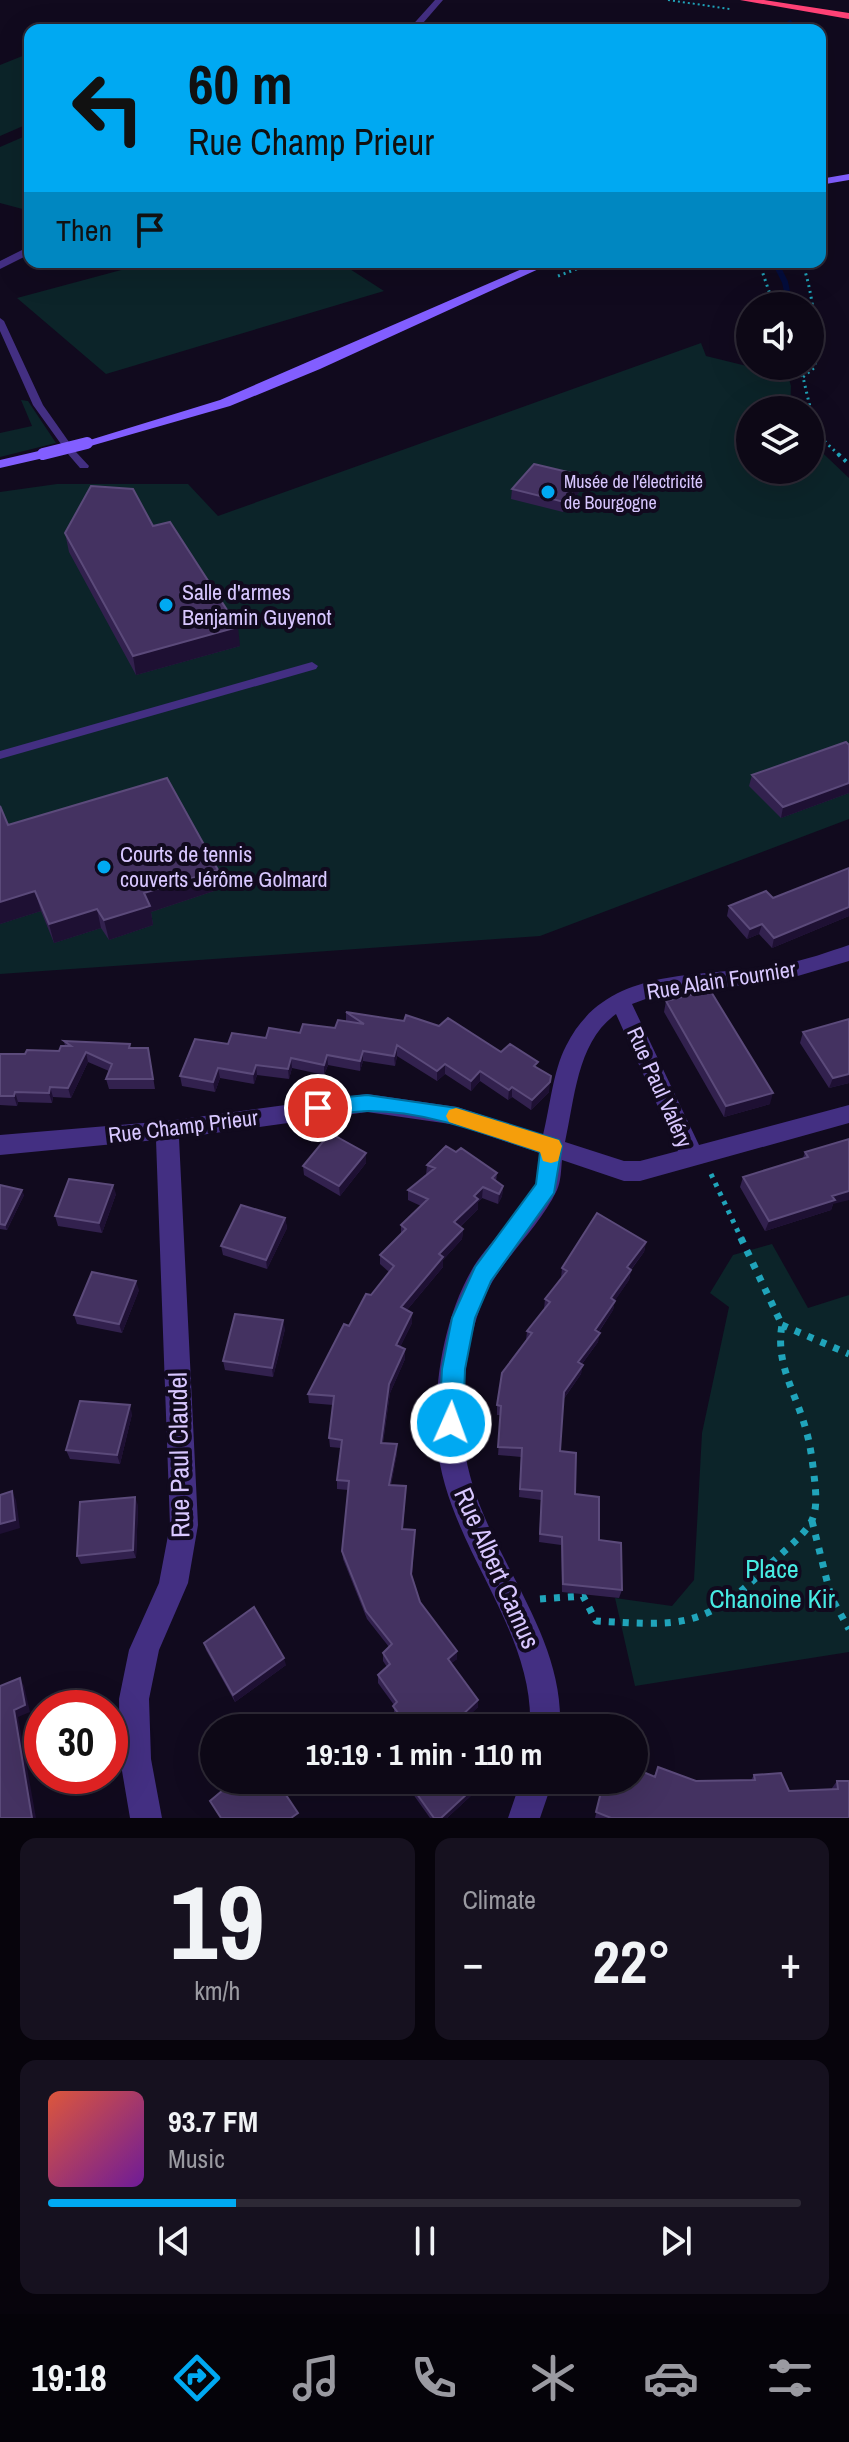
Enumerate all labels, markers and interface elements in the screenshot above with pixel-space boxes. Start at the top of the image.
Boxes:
text: 60 m [188,46,293,121]
icon: left [56,56,160,160]
text: Rue Champ Prieur [188,118,434,166]
icon: arrive [128,208,172,252]
text: Then [56,210,112,250]
map controls [736,292,824,484]
button: sound [736,292,824,380]
button: layers [736,396,824,484]
place label: Musée de l'électricité de Bourgogne [564,469,703,515]
marker: Musée de l'électricité de Bourgogne [539,483,557,501]
place label: Salle d'armes Benjamin Guyenot [182,577,331,632]
marker: Salle d'armes Benjamin Guyenot [157,596,175,614]
place label: Courts de tennis couverts Jérôme Golmard [120,839,328,894]
marker: Courts de tennis couverts Jérôme Golmard [95,858,113,876]
street label: Rue Alain Fournier [644,953,798,1007]
street label: Rue Paul Valéry [620,1022,700,1152]
pin [284,1074,352,1142]
icon: arrive [296,1086,340,1130]
street label: Rue Champ Prieur [107,1102,259,1150]
street label: Rue Paul Claudel [160,1372,197,1538]
position arrow [409,1381,493,1465]
street label: Rue Albert Camus [446,1482,549,1654]
park label: Place Chanoine Kir [709,1551,835,1616]
speed limit sign: 30 [24,1690,128,1794]
text: 19:19 · 1 min · 110 m [306,1734,542,1774]
text: 19 [170,1851,265,1991]
text: Climate [463,1882,536,1917]
text: 22° [592,1921,671,2002]
text: − [463,1932,484,1992]
text: + [780,1932,801,1992]
text: km/h [194,1973,240,2008]
text: 93.7 FM [168,2101,258,2141]
text: Music [168,2141,225,2176]
icon: previous [152,2219,196,2263]
icon: pause [403,2219,447,2263]
icon: next [654,2219,698,2263]
icon: directions [169,2350,225,2406]
icon: music [288,2350,344,2406]
icon: phone [406,2350,462,2406]
icon: climate [525,2350,581,2406]
icon: car [643,2350,699,2406]
icon: filters [762,2350,818,2406]
text: 19:18 [31,2354,107,2402]

